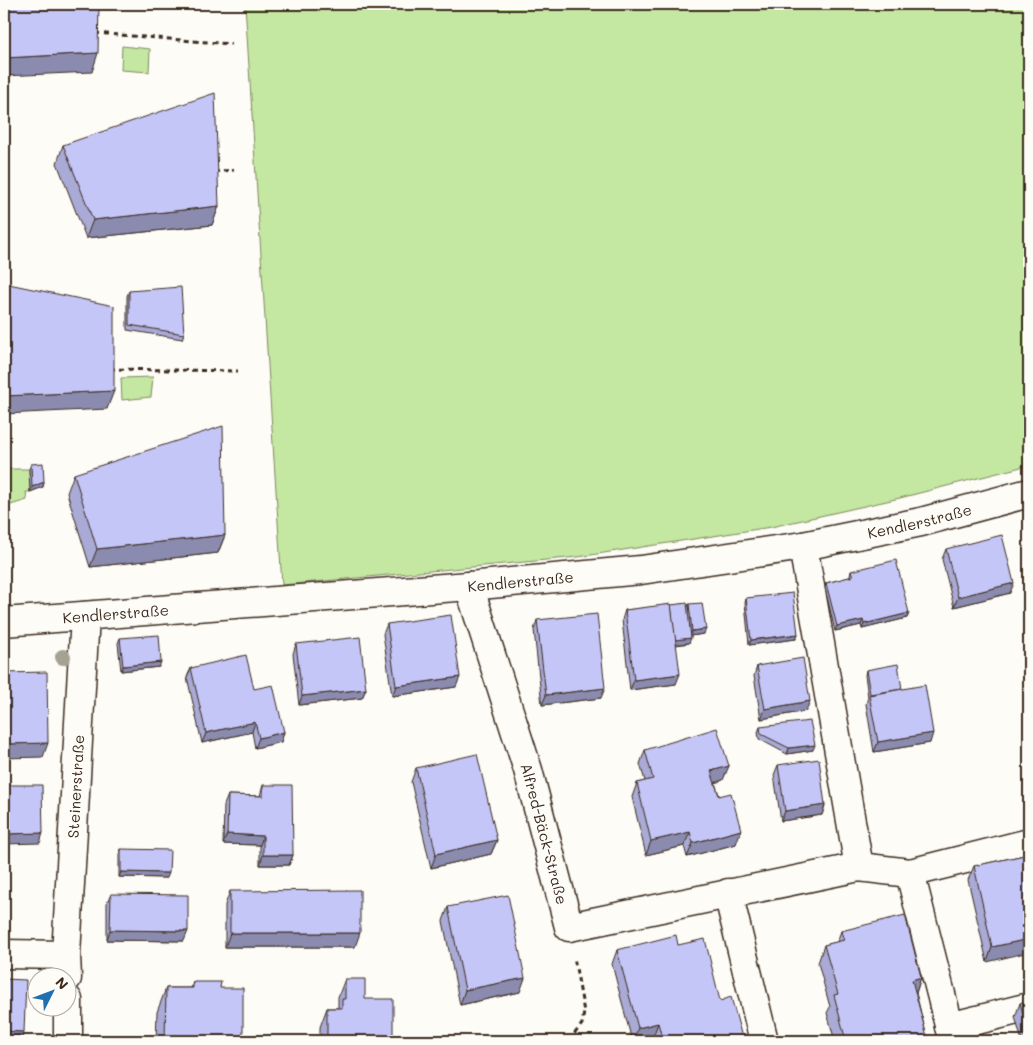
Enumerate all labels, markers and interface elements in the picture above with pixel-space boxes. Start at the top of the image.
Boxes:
street label: Kendlerstraße [866,499,974,543]
street label: Kendlerstraße [466,566,574,596]
street label: Kendlerstraße [62,599,169,627]
street label: Steinerstraße [63,734,88,839]
street label: Alfred-Bäck-Straße [516,760,573,906]
north arrow [28,968,78,1018]
text: N [51,973,73,993]

